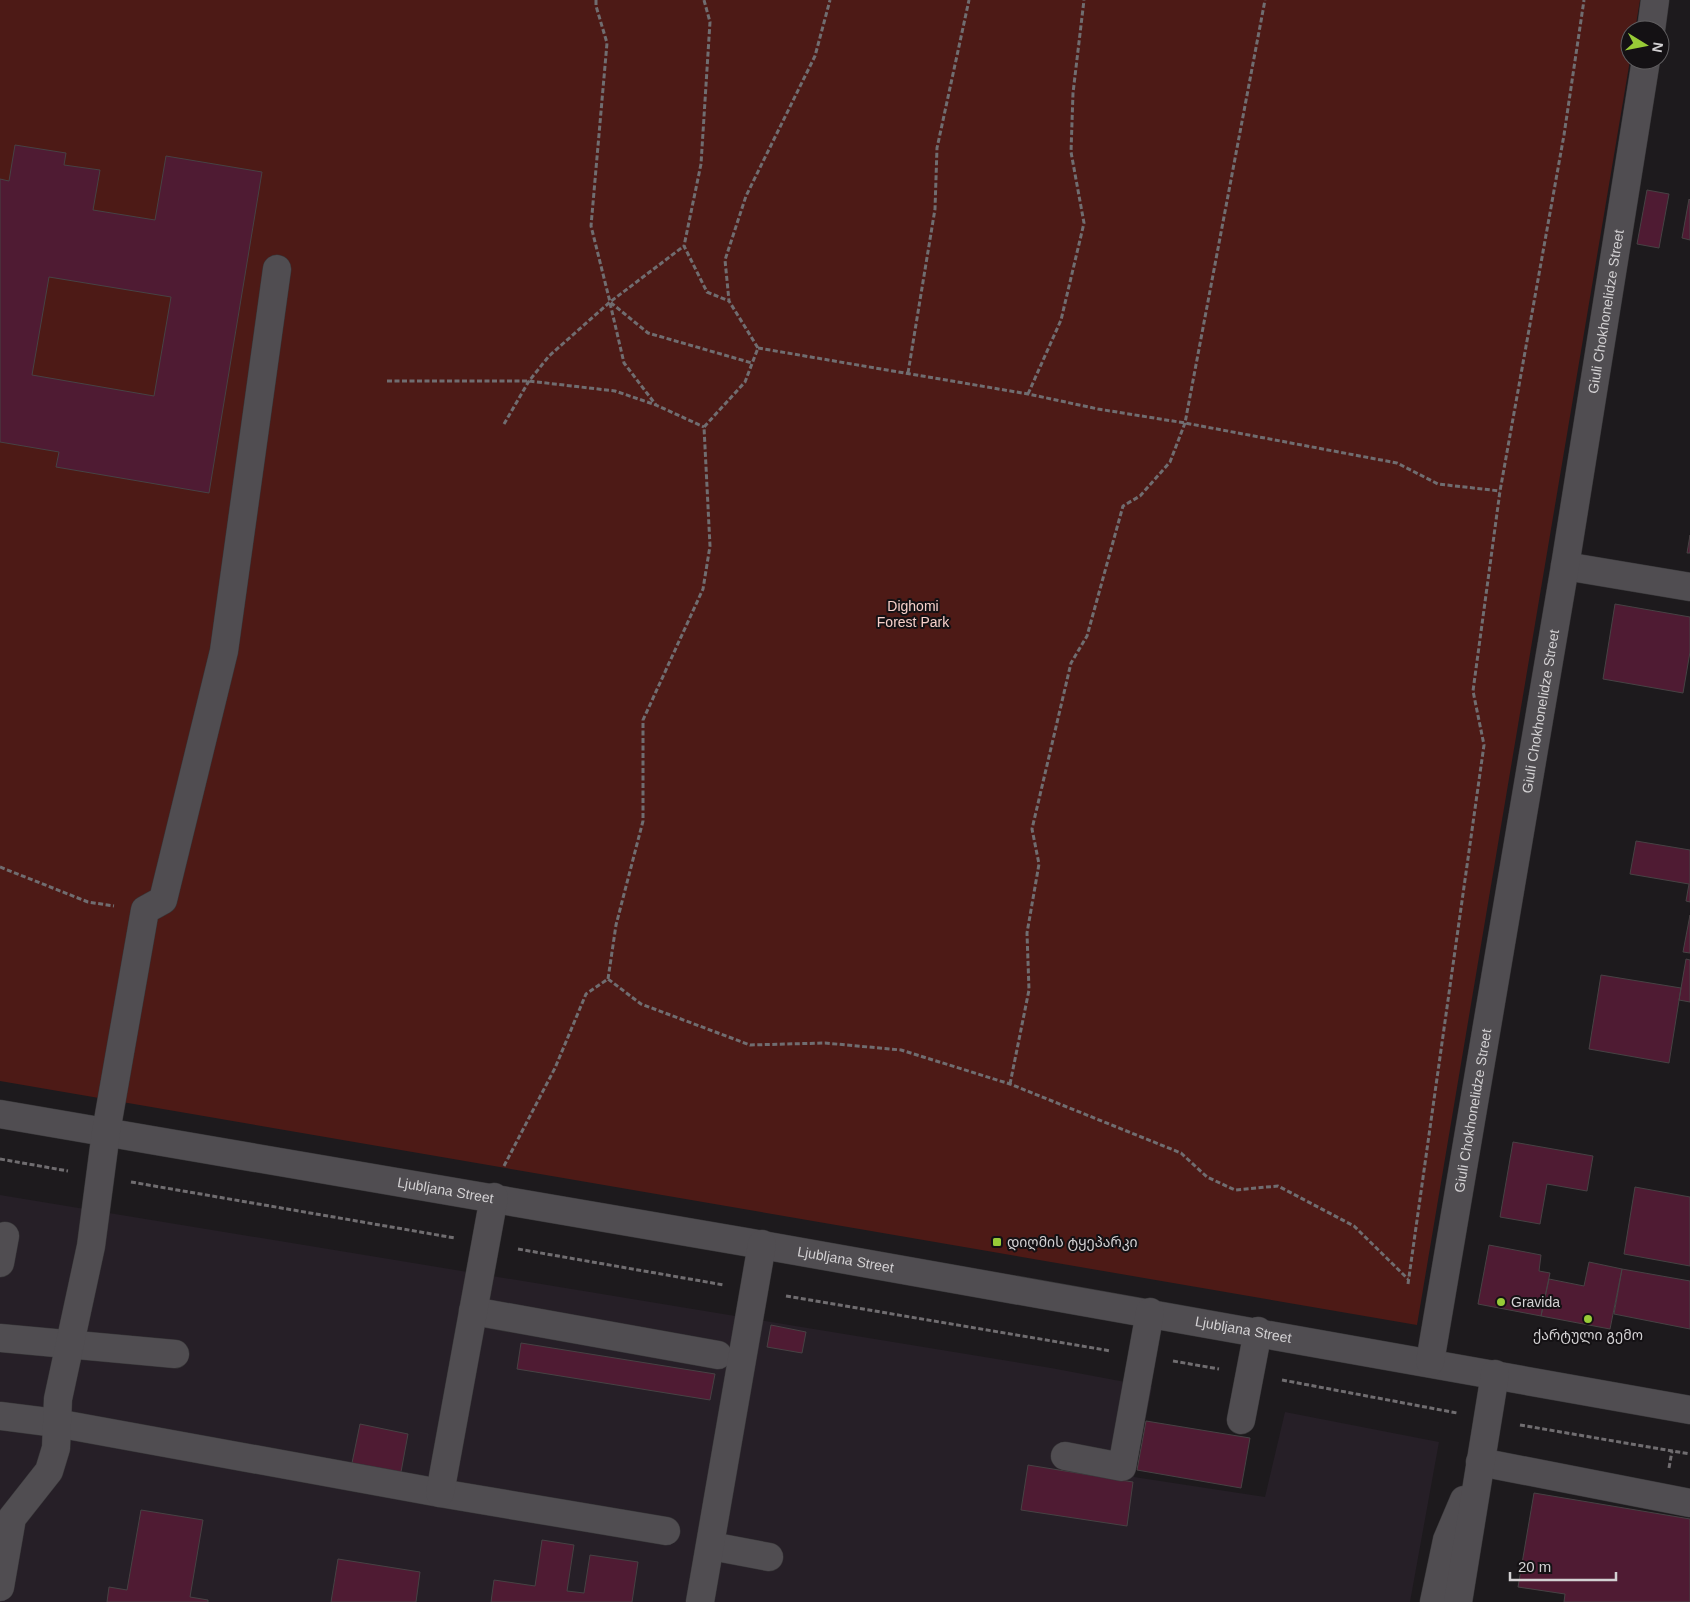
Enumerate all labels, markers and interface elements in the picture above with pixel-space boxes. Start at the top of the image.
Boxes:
north arrow [1620,20,1670,70]
text: N [1649,41,1667,54]
street label: Giuli Chokhonelidze Street [1585,228,1627,395]
park label: Dighomi Forest Park [877,598,950,630]
street label: Giuli Chokhonelidze Street [1519,628,1562,794]
street label: Giuli Chokhonelidze Street [1451,1027,1494,1194]
street label: Ljubljana Street [396,1174,495,1206]
place label: დიღმის ტყეპარკი [1007,1234,1138,1251]
marker: დიღმის ტყეპარკი [991,1236,1003,1248]
street label: Ljubljana Street [796,1243,895,1276]
place label: Gravida [1511,1294,1560,1310]
marker: Gravida [1495,1296,1507,1308]
street label: Ljubljana Street [1194,1313,1293,1346]
marker: ქარტული გემო [1582,1313,1594,1325]
place label: ქარტული გემო [1533,1327,1643,1344]
scale bar [1510,1550,1616,1582]
text: 20 m [1518,1558,1551,1575]

